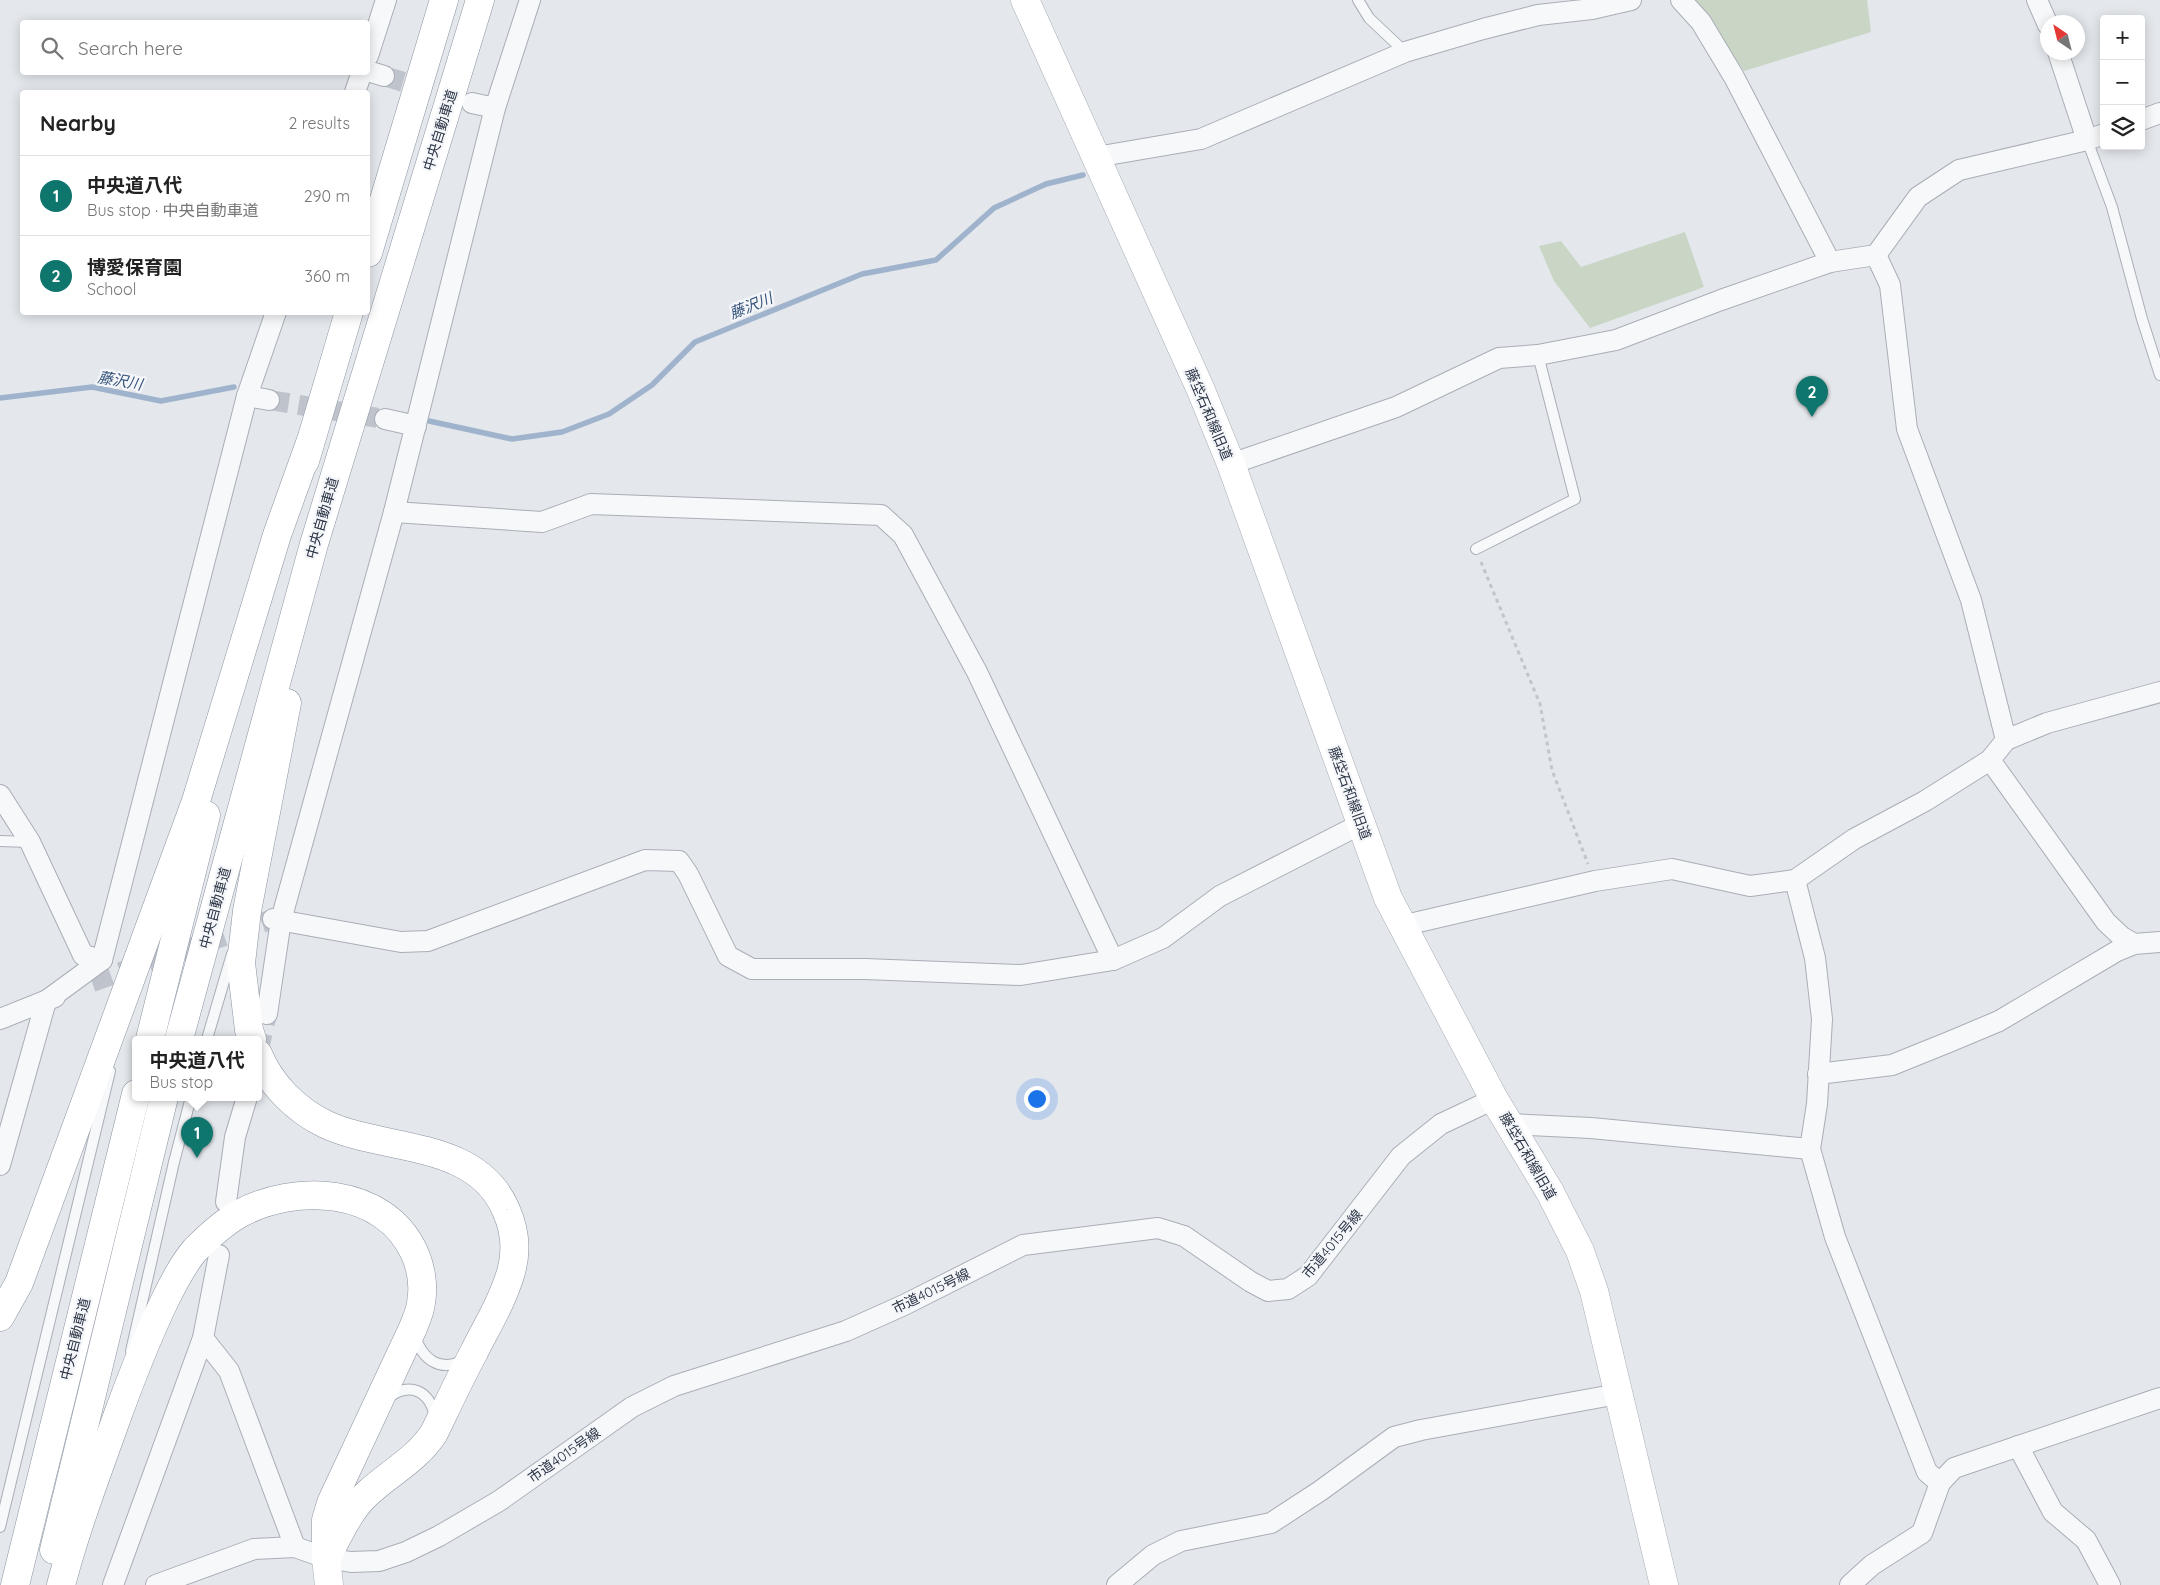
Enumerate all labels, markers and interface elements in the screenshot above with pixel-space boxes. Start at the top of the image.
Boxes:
north arrow [2040,15,2085,60]
map controls [2100,15,2145,150]
button: + [2100,15,2145,60]
search box [20,20,370,75]
icon: search [38,34,66,62]
text: Search here [78,36,183,60]
button: − [2100,60,2145,105]
street label: 中央自動車道 [419,87,461,173]
button: layers [2100,105,2145,150]
text: Nearby [40,110,116,136]
text: 2 results [288,113,350,133]
text: 中央道八代 [87,173,182,197]
text: 1 [53,186,59,206]
text: 290 m [304,186,350,206]
text: Bus stop · 中央自動車道 [87,200,258,220]
text: 博愛保育園 [87,255,182,279]
text: 2 [51,266,61,286]
text: 360 m [305,266,350,286]
text: School [87,279,136,299]
water label: 藤沢川 [726,288,777,323]
street label: 藤垈石和線旧道 [1182,365,1236,463]
water label: 藤沢川 [96,367,146,394]
pin: 2 [1796,376,1828,417]
street label: 中央自動車道 [302,475,342,561]
street label: 藤垈石和線旧道 [1325,744,1375,842]
street label: 中央自動車道 [195,865,235,951]
popup [132,1036,262,1101]
text: 中央道八代 [149,1048,245,1072]
text: Bus stop [149,1072,213,1092]
your location [1024,1086,1050,1112]
street label: 藤垈石和線旧道 [1496,1109,1560,1203]
pin: 1 [181,1117,213,1158]
street label: 市道4015号線 [1298,1206,1366,1282]
street label: 市道4015号線 [889,1264,973,1318]
street label: 中央自動車道 [56,1296,94,1382]
street label: 市道4015号線 [524,1423,604,1487]

